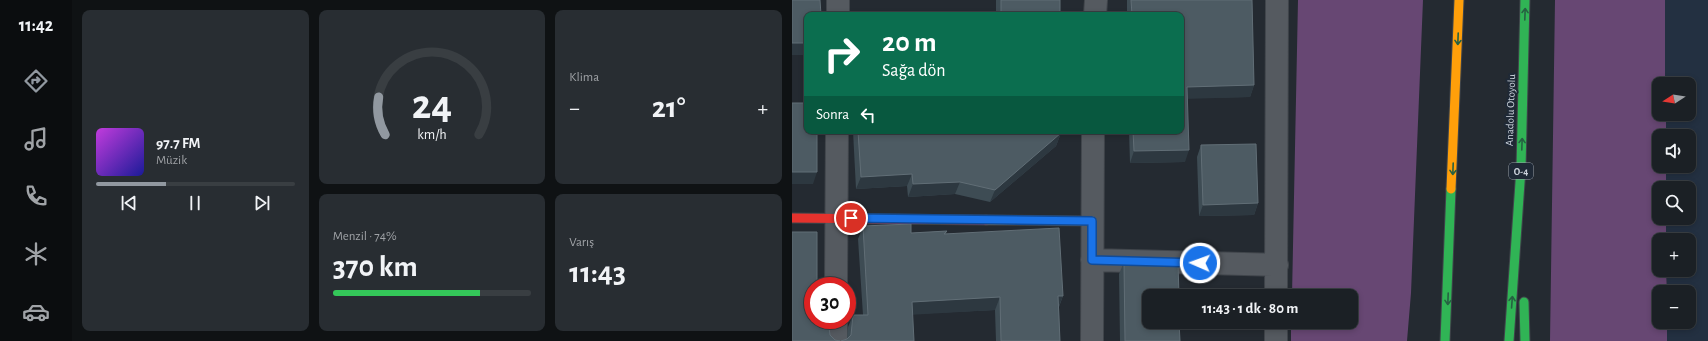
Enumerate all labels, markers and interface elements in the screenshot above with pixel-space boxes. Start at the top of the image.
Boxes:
one-way arrow [1521,8,1529,21]
text: 11:42 [19,17,53,35]
icon: right [816,28,868,80]
text: 20 m [882,29,937,57]
one-way arrow [1454,32,1461,45]
text: Sağa dön [882,62,946,80]
icon: directions [22,67,50,95]
text: Klima [569,71,599,84]
street label: Anadolu Otoyolu [1504,73,1517,146]
north arrow [1652,77,1696,121]
map controls [1652,77,1696,329]
text: 24 [412,85,452,126]
text: 21° [652,93,686,123]
text: − [569,97,580,119]
text: + [757,97,768,119]
icon: left [857,104,879,126]
text: Sonra [816,107,849,122]
icon: music [22,125,50,153]
text: km/h [417,128,447,142]
button: sound [1652,129,1696,173]
text: 97.7 FM [156,136,201,151]
one-way arrow [1518,138,1525,151]
text: Müzik [156,154,187,167]
one-way arrow [1449,162,1457,175]
road number: O-4 [1509,163,1533,179]
button: search [1652,181,1696,225]
icon: phone [22,182,50,210]
icon: previous [118,192,140,214]
icon: pause [184,192,206,214]
icon: next [251,192,273,214]
pin [834,201,868,235]
icon: arrive [840,207,862,229]
text: Menzil · 74% [333,230,397,243]
button: + [1652,233,1696,277]
text: Varış [569,236,594,249]
icon: climate [22,240,50,268]
position arrow [1179,242,1221,284]
text: 370 km [333,252,418,282]
text: 11:43 [569,258,626,288]
speed limit sign: 30 [804,277,856,329]
button: − [1652,285,1696,329]
one-way arrow [1444,292,1452,305]
one-way arrow [1508,296,1515,309]
icon: car [22,298,50,326]
text: 11:43 · 1 dk · 80 m [1202,301,1298,316]

